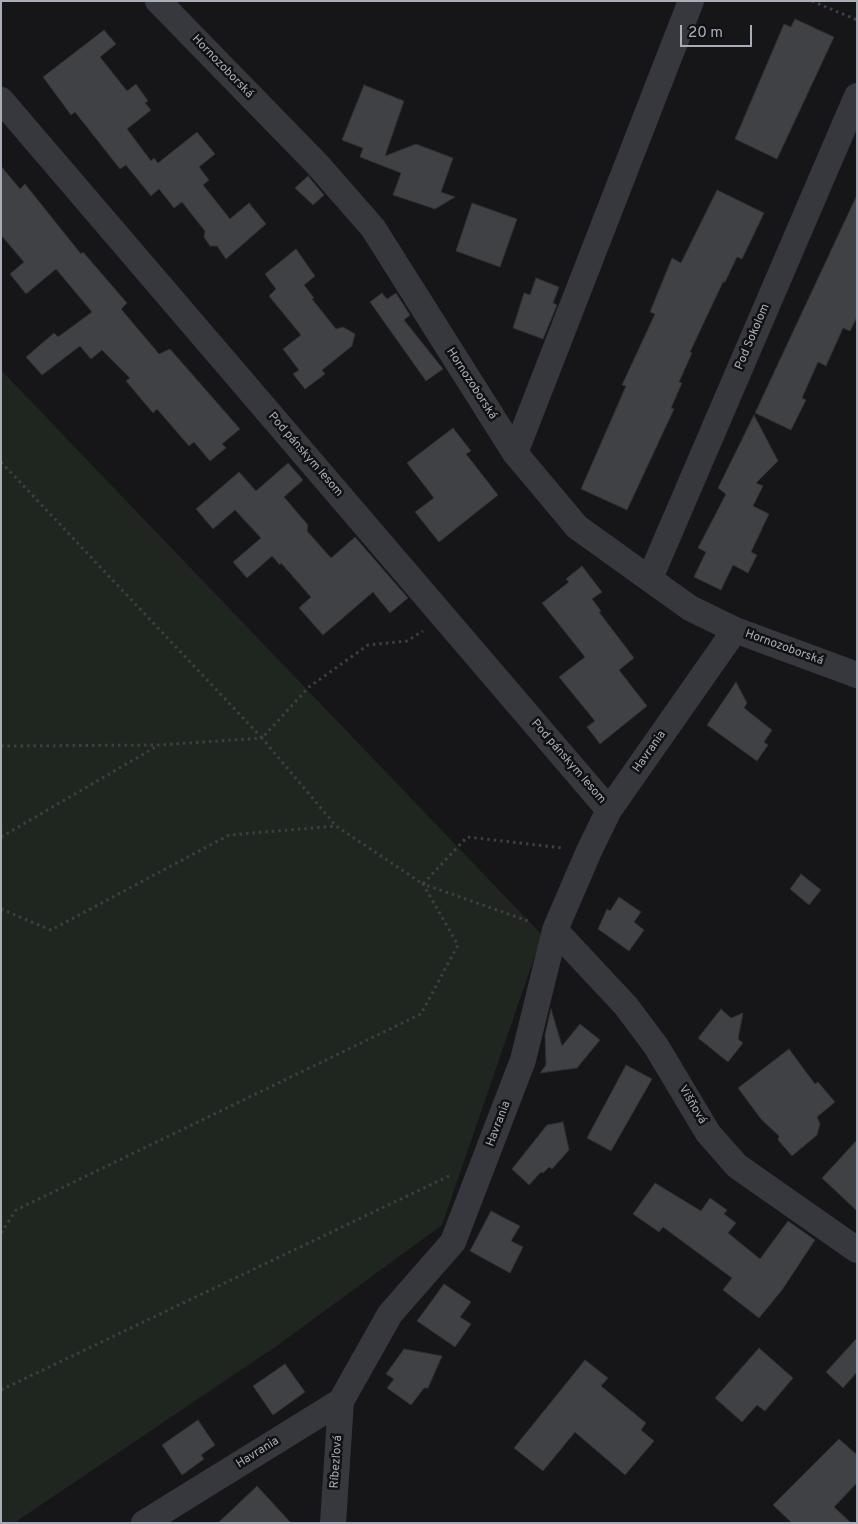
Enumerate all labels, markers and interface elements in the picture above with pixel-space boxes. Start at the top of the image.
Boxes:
scale bar [683,15,756,47]
text: 20 m [688,24,723,43]
street label: Hornozoborská [188,32,256,102]
street label: Pod Sokolom [733,302,773,372]
street label: Hornozoborská [443,346,499,422]
street label: Pod pánskym lesom [264,410,346,500]
street label: Hornozoborská [743,627,825,669]
street label: Pod pánskym lesom [527,717,609,807]
street label: Havrania [630,728,670,776]
street label: Višňová [675,1083,709,1127]
street label: Havrania [484,1099,514,1149]
street label: Havrania [234,1434,282,1472]
street label: Ríbezľová [328,1435,346,1489]

